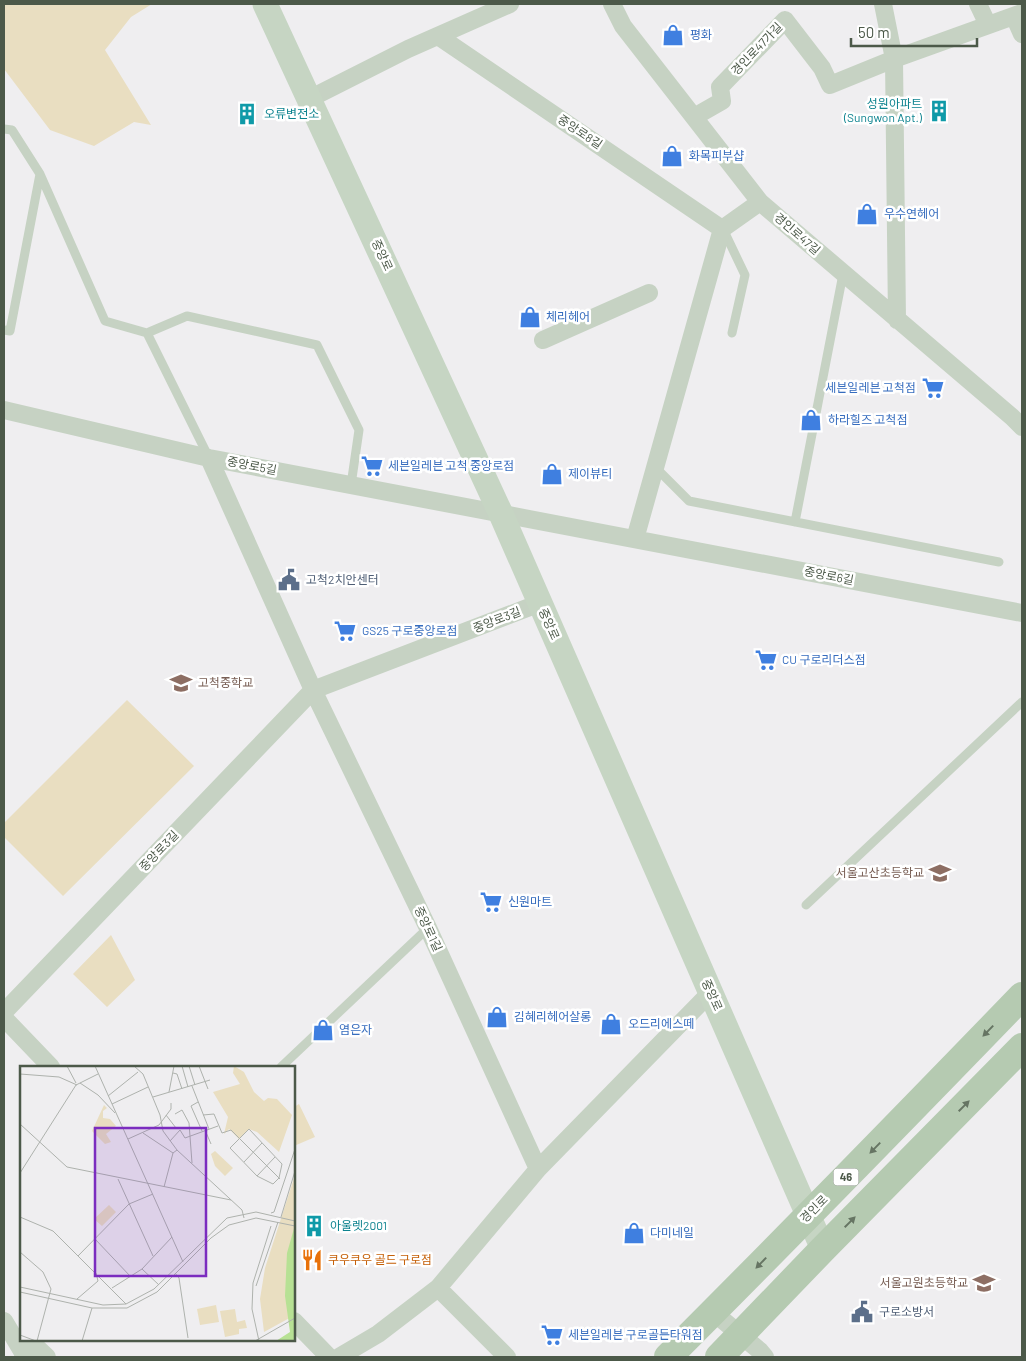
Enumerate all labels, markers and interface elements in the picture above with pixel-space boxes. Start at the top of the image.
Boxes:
scale bar [851,15,977,47]
street label: 경인로47가길 [728,19,785,77]
shop icon: 평화 [660,22,686,48]
text: 50 m [858,23,890,41]
place label: 평화 [690,27,712,41]
place label: 성원아파트 (Sungwon Apt.) [843,96,923,124]
building icon: 성원아파트 (Sungwon Apt.) [926,98,952,124]
building icon: 오류변전소 [234,101,260,127]
place label: 오류변전소 [264,106,319,120]
street label: 중앙로8길 [556,111,605,151]
shop icon: 화목피부샵 [659,143,685,169]
place label: 화목피부샵 [689,148,744,162]
shop icon: 우수연헤어 [854,201,880,227]
place label: 우수연헤어 [884,206,939,220]
street label: 경인로47길 [772,210,823,257]
street label: 중앙로 [370,237,396,273]
shop icon: 체리헤어 [517,304,543,330]
place label: 체리헤어 [546,309,590,323]
supermarket icon: 세븐일레븐 고척점 [920,375,946,401]
place label: 세븐일레븐 고척점 [825,380,916,394]
shop icon: 하라힐즈 고척점 [798,407,824,433]
place label: 하라힐즈 고척점 [828,412,908,426]
street label: 중앙로5길 [226,453,278,477]
supermarket icon: 세븐일레븐 고척 중앙로점 [359,453,385,479]
place label: 세븐일레븐 고척 중앙로점 [388,458,514,472]
shop icon: 제이뷰티 [539,461,565,487]
place label: 제이뷰티 [568,466,612,480]
street label: 중앙로6길 [803,563,855,587]
public building icon: 고척2치안센터 [276,567,302,593]
place label: 고척2치안센터 [306,572,379,586]
street label: 중앙로3길 [471,604,523,635]
street label: 중앙로 [537,606,563,642]
supermarket icon: GS25 구로중앙로점 [332,618,358,644]
place label: GS25 구로중앙로점 [362,623,458,637]
supermarket icon: CU 구로리더스점 [753,647,779,673]
place label: CU 구로리더스점 [782,652,866,666]
school or university icon: 고척중학교 [168,670,194,696]
place label: 고척중학교 [198,675,253,689]
street label: 중앙로3길 [136,827,181,873]
school or university icon: 서울고산초등학교 [927,860,953,886]
place label: 서울고산초등학교 [836,865,924,879]
supermarket icon: 신원마트 [478,889,504,915]
place label: 신원마트 [508,894,552,908]
street label: 중앙로1길 [412,904,445,953]
street label: 중앙로 [700,977,726,1013]
shop icon: 김혜리헤어살롱 [484,1004,510,1030]
place label: 김혜리헤어살롱 [514,1009,591,1023]
shop icon: 오드리에스떼 [598,1011,624,1037]
place label: 오드리에스떼 [628,1016,694,1030]
shop icon: 염은자 [310,1017,336,1043]
place label: 염은자 [339,1022,372,1036]
one-way arrow [982,1025,994,1037]
inset map [20,1066,295,1341]
one-way arrow [958,1100,970,1112]
one-way arrow [869,1141,881,1153]
road number: 46 [834,1168,858,1186]
street label: 경인로 [797,1192,830,1225]
building icon: 아울렛2001 [301,1213,327,1239]
one-way arrow [844,1216,856,1228]
place label: 아울렛2001 [330,1218,387,1232]
shop icon: 다미네일 [621,1220,647,1246]
place label: 다미네일 [650,1225,694,1239]
restaurant icon: 쿠우쿠우 골드 구로점 [299,1247,325,1273]
place label: 쿠우쿠우 골드 구로점 [328,1252,432,1266]
one-way arrow [755,1257,767,1269]
school or university icon: 서울고원초등학교 [971,1270,997,1296]
place label: 서울고원초등학교 [880,1275,968,1289]
public building icon: 구로소방서 [849,1299,875,1325]
place label: 구로소방서 [879,1304,934,1318]
supermarket icon: 세븐일레븐 구로골든타워점 [539,1322,565,1348]
place label: 세븐일레븐 구로골든타워점 [568,1327,703,1341]

